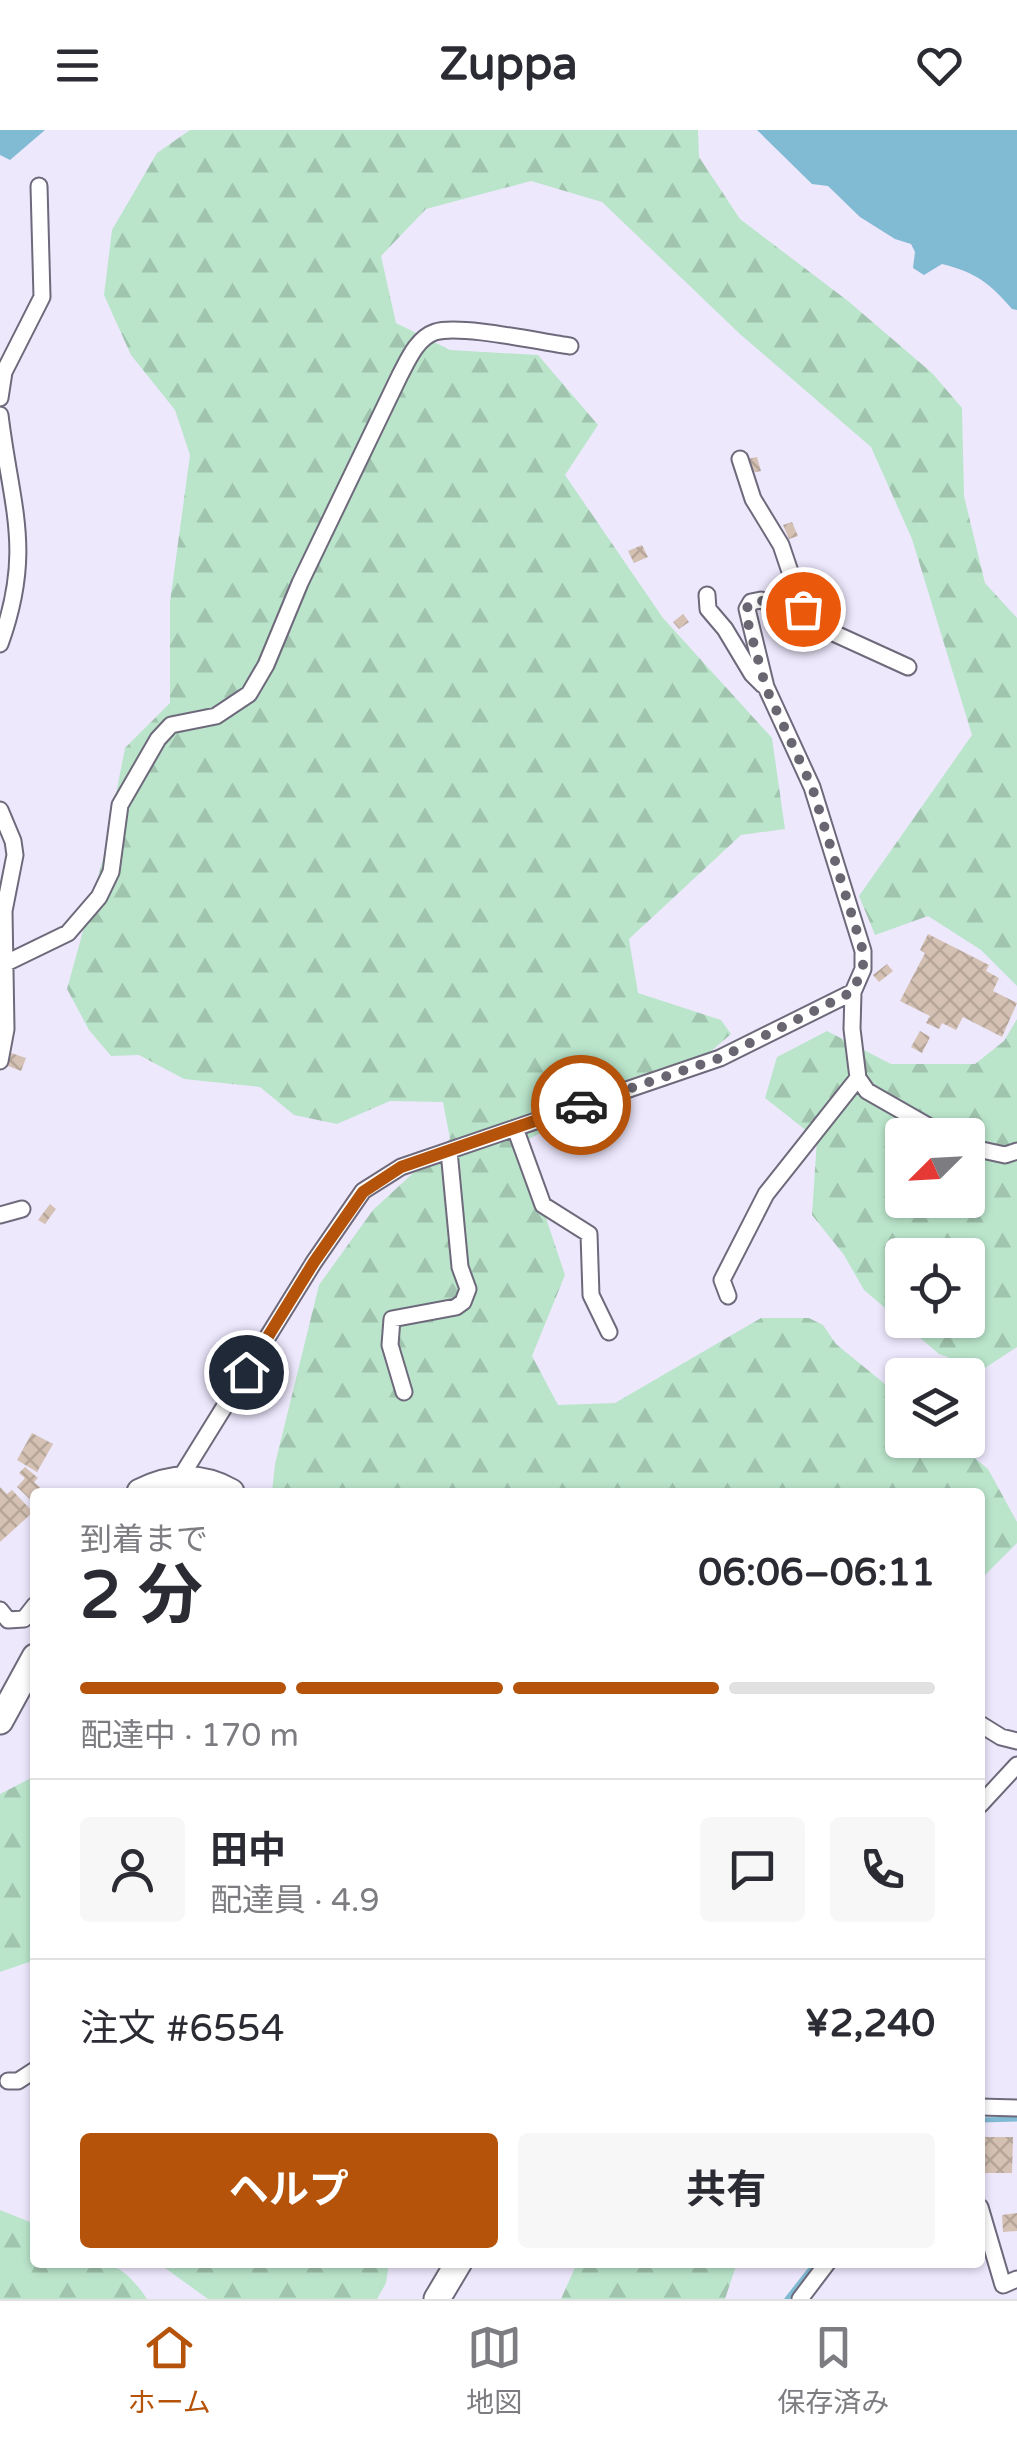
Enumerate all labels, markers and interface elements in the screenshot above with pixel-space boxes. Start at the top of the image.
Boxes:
icon: menu [50,38,105,93]
text: Zuppa [439,38,578,92]
icon: heart [912,38,967,93]
pin [761,567,846,652]
icon: bag [776,582,831,637]
courier [531,1055,631,1155]
icon: car [554,1078,609,1133]
north arrow [885,1118,985,1218]
map controls [885,1118,985,1458]
button: locate [885,1238,985,1338]
pin [204,1330,289,1415]
icon: home [219,1345,274,1400]
button: layers [885,1358,985,1458]
text: 到着まで [80,1521,208,1559]
text: 06:06–06:11 [698,1550,935,1596]
text: 2 分 [80,1557,203,1636]
text: 配達中 · 170 m [80,1717,299,1755]
button: person [80,1817,185,1922]
button: chat [700,1817,805,1922]
button: phone [830,1817,935,1922]
text: 田中 [210,1828,286,1874]
text: 配達員 · 4.9 [210,1882,379,1920]
text: ¥2,240 [805,2001,935,2047]
text: 注文 #6554 [80,2006,285,2052]
button: ヘルプ [80,2133,498,2248]
button: 共有 [518,2133,935,2248]
tab: ホーム [128,2320,211,2420]
tab: 地図 [466,2320,522,2420]
tab: 保存済み [777,2320,889,2420]

